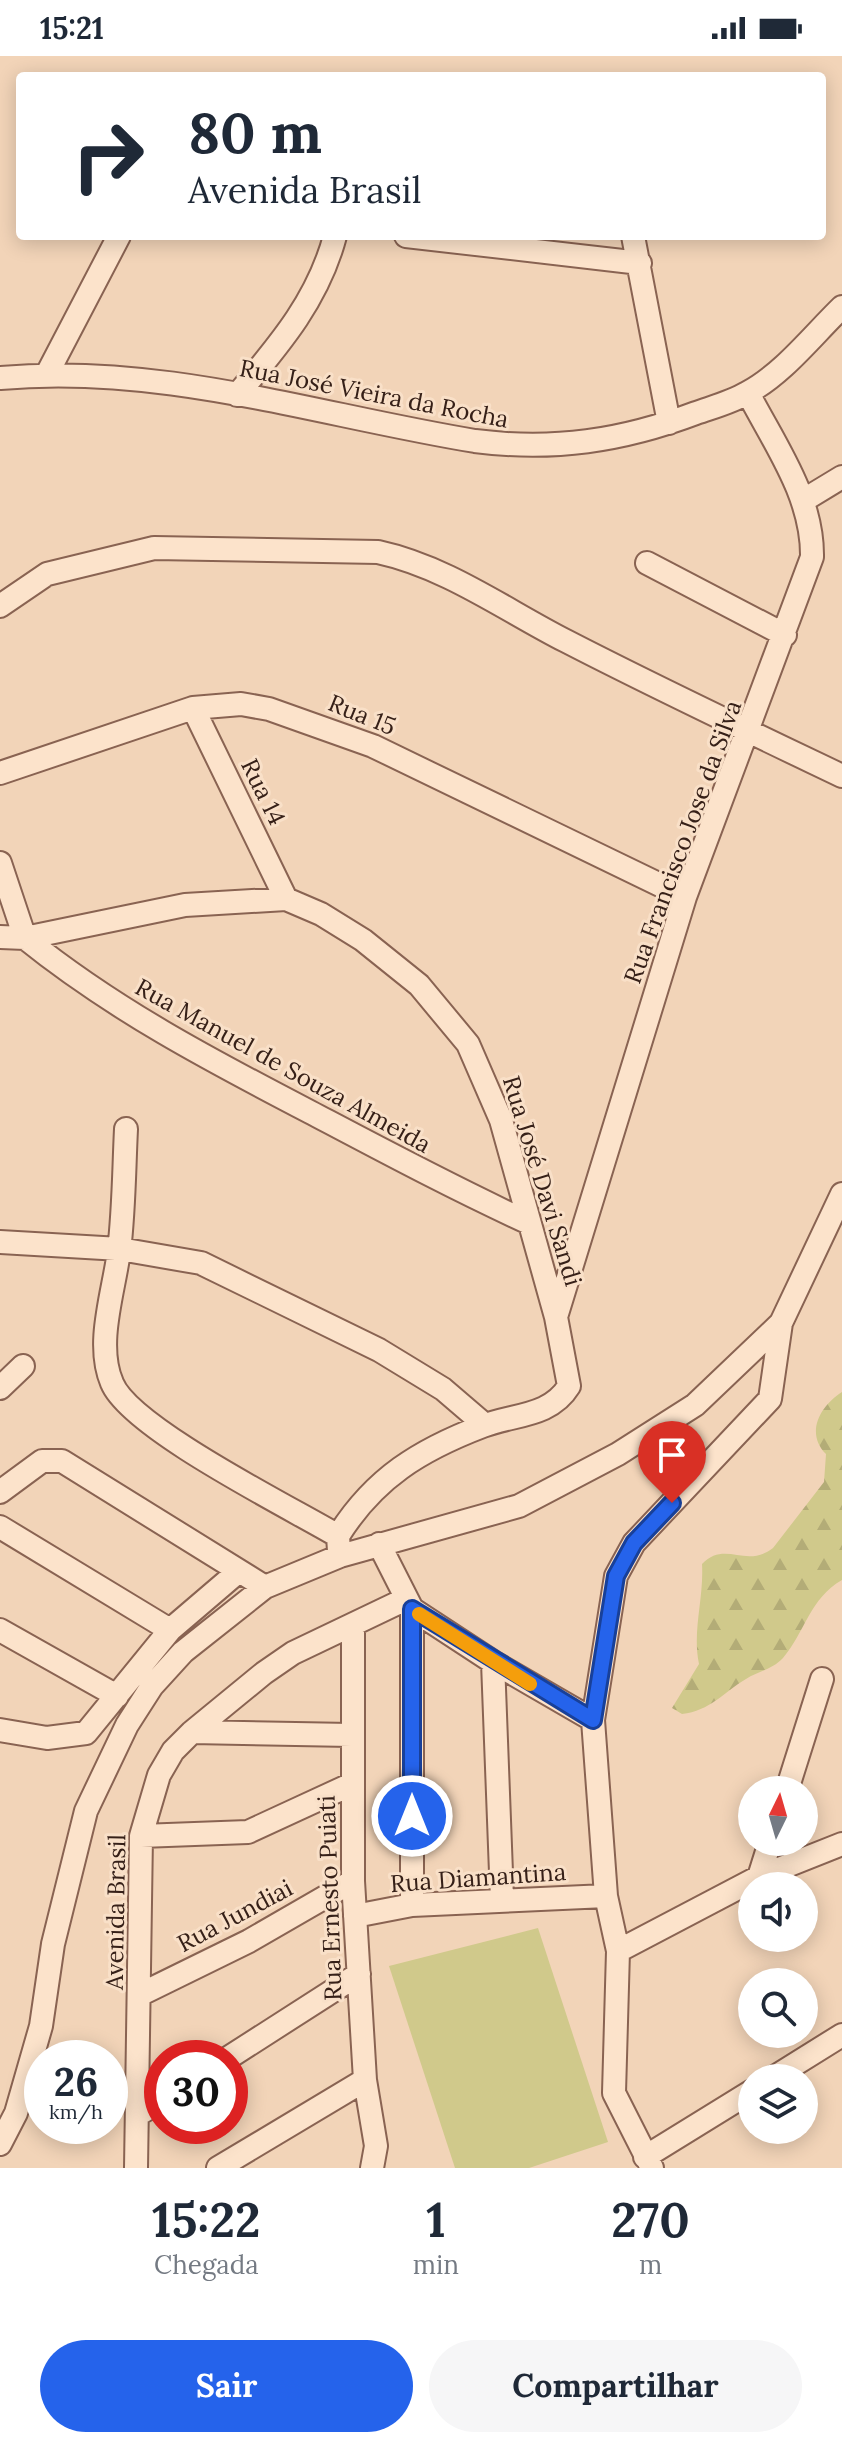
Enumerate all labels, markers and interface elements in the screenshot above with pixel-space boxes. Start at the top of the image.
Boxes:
text: 15:21 [40,9,104,47]
text: 80 m [188,97,322,168]
icon: right [56,104,160,208]
text: Avenida Brasil [188,167,421,213]
street label: Rua José Vieira da Rocha [237,352,511,435]
street label: Rua 15 [324,687,400,742]
street label: Rua Francisco Jose da Silva [617,696,748,988]
street label: Rua 14 [234,754,293,830]
street label: Rua Manuel de Souza Almeida [130,971,437,1160]
street label: Rua José Davi Sandi [496,1072,589,1290]
pin [638,1421,706,1503]
icon: arrive [650,1433,694,1477]
position arrow [370,1774,454,1858]
north arrow [738,1776,818,1856]
map controls [738,1776,818,2144]
street label: Rua Ernesto Puiati [310,1795,349,2001]
street label: Avenida Brasil [99,1834,132,1991]
street label: Rua Diamantina [389,1856,567,1899]
street label: Rua Jundiai [172,1872,298,1959]
button: sound [738,1872,818,1952]
button: search [738,1968,818,2048]
speed limit sign: 30 [144,2040,248,2144]
text: 26 [54,2056,98,2107]
button: layers [738,2064,818,2144]
text: km/h [49,2099,103,2124]
text: 15:22 [152,2189,261,2250]
text: 1 [426,2189,446,2250]
text: 270 [611,2189,690,2250]
text: Chegada [154,2248,259,2281]
text: min [413,2248,459,2281]
text: m [639,2248,662,2281]
button: Sair [40,2340,413,2432]
button: Compartilhar [429,2340,802,2432]

